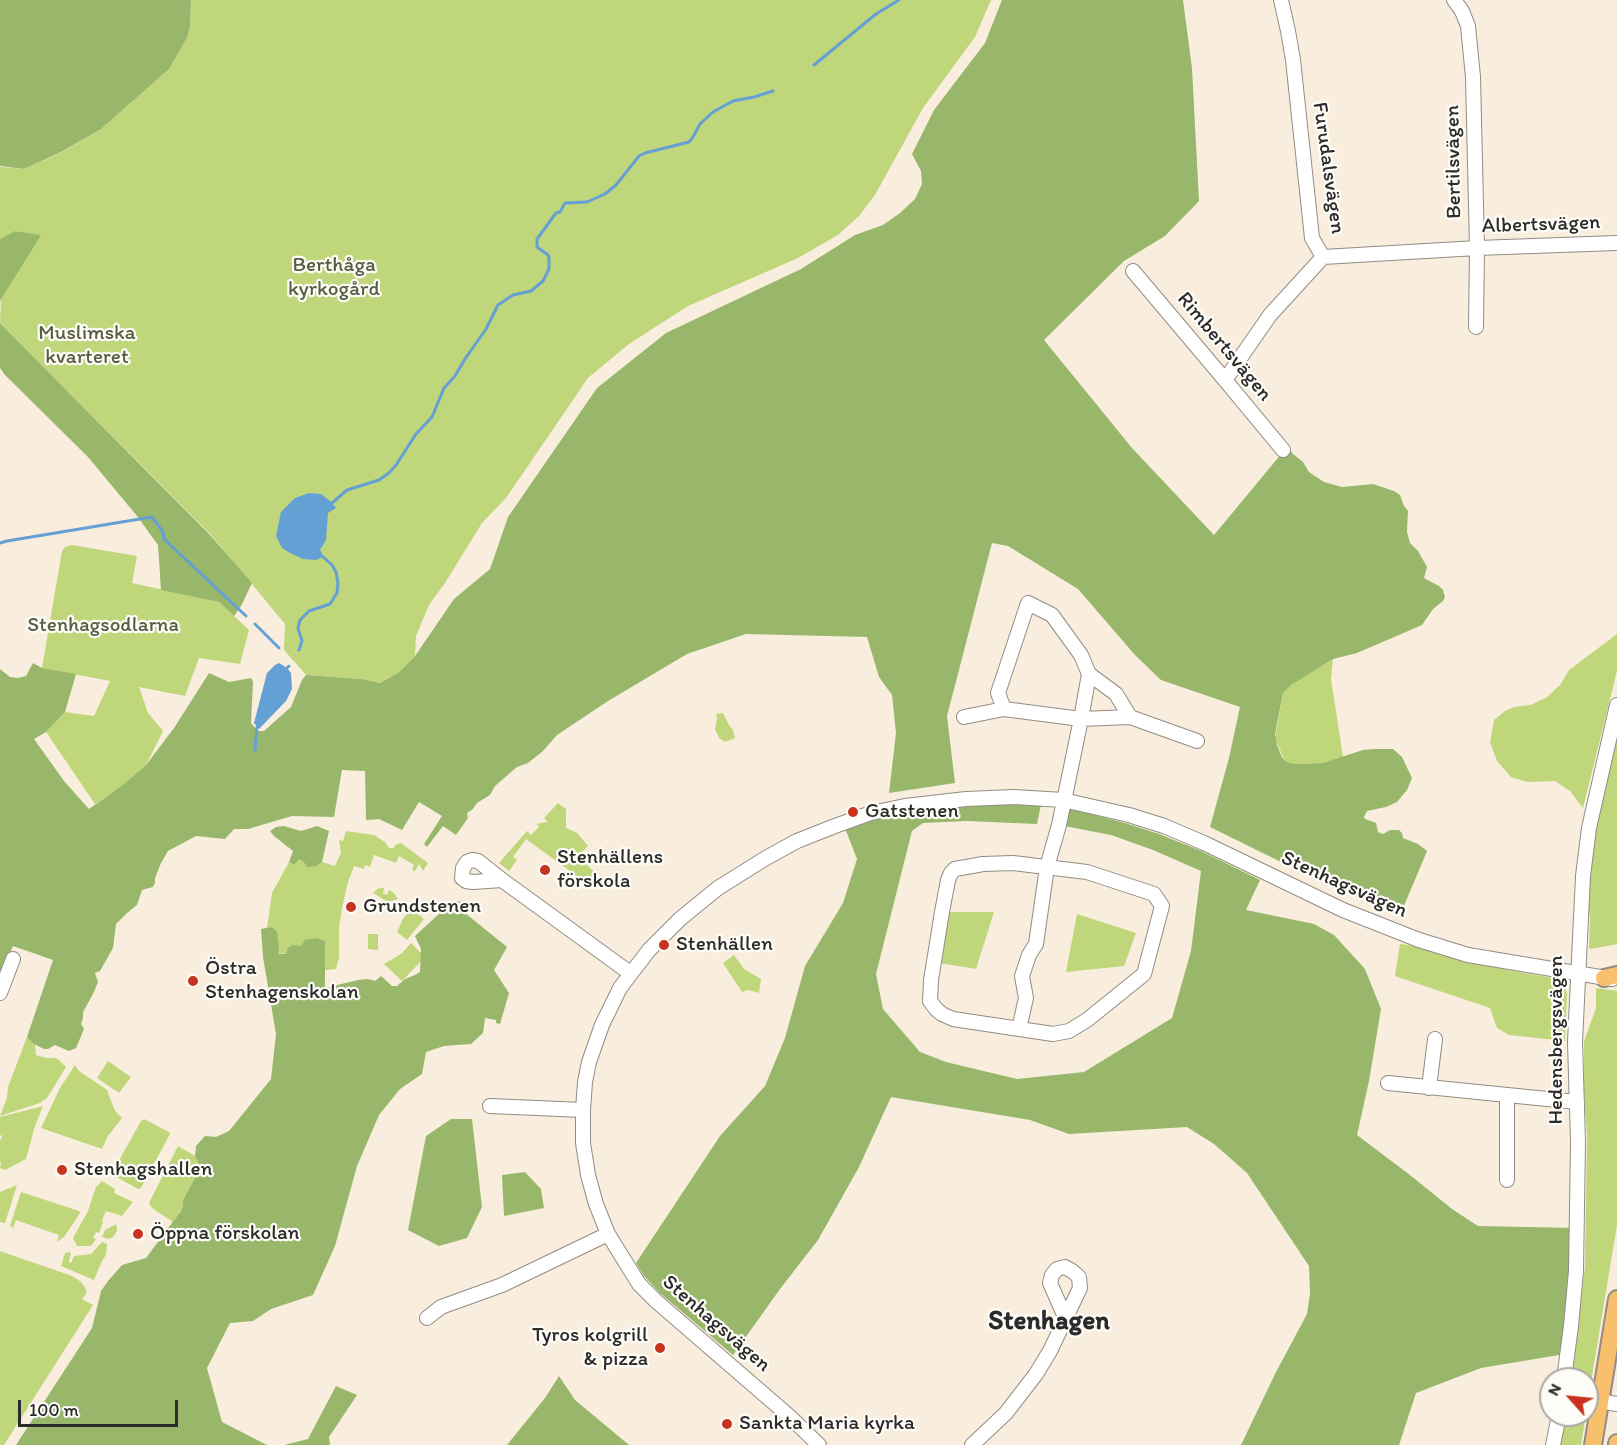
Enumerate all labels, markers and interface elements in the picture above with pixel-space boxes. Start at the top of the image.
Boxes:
street label: Furudalsvägen [1306,101,1350,235]
street label: Bertilsvägen [1440,105,1468,219]
street label: Albertsvägen [1481,210,1601,240]
park label: Berthåga kyrkogård [288,253,380,303]
street label: Rimbertsvägen [1171,287,1277,407]
park label: Muslimska kvarteret [38,321,136,371]
park label: Stenhagsodlarna [27,613,179,639]
place label: Gatstenen [865,799,959,825]
marker: Gatstenen [846,805,860,819]
place label: Stenhällens förskola [557,845,663,895]
street label: Stenhagsvägen [1277,846,1411,924]
marker: Stenhällens förskola [538,863,552,877]
place label: Grundstenen [363,894,481,920]
marker: Grundstenen [344,900,358,914]
place label: Stenhällen [676,932,773,958]
marker: Stenhällen [657,938,671,952]
street label: Hedensbergsvägen [1544,955,1570,1125]
place label: Östra Stenhagenskolan [205,956,359,1006]
marker: Östra Stenhagenskolan [186,974,200,988]
place label: Stenhagshallen [74,1157,212,1183]
marker: Stenhagshallen [55,1163,69,1177]
place label: Öppna förskolan [150,1221,299,1247]
marker: Öppna förskolan [131,1227,145,1241]
street label: Stenhagsvägen [657,1270,775,1378]
district label: Stenhagen [988,1306,1110,1338]
place label: Tyros kolgrill & pizza [532,1323,648,1373]
marker: Tyros kolgrill & pizza [653,1341,667,1355]
north arrow [1539,1367,1599,1427]
text: N [1543,1380,1565,1399]
scale bar [21,1388,182,1426]
text: 100 m [29,1399,79,1421]
place label: Sankta Maria kyrka [739,1411,915,1437]
marker: Sankta Maria kyrka [720,1417,734,1431]

